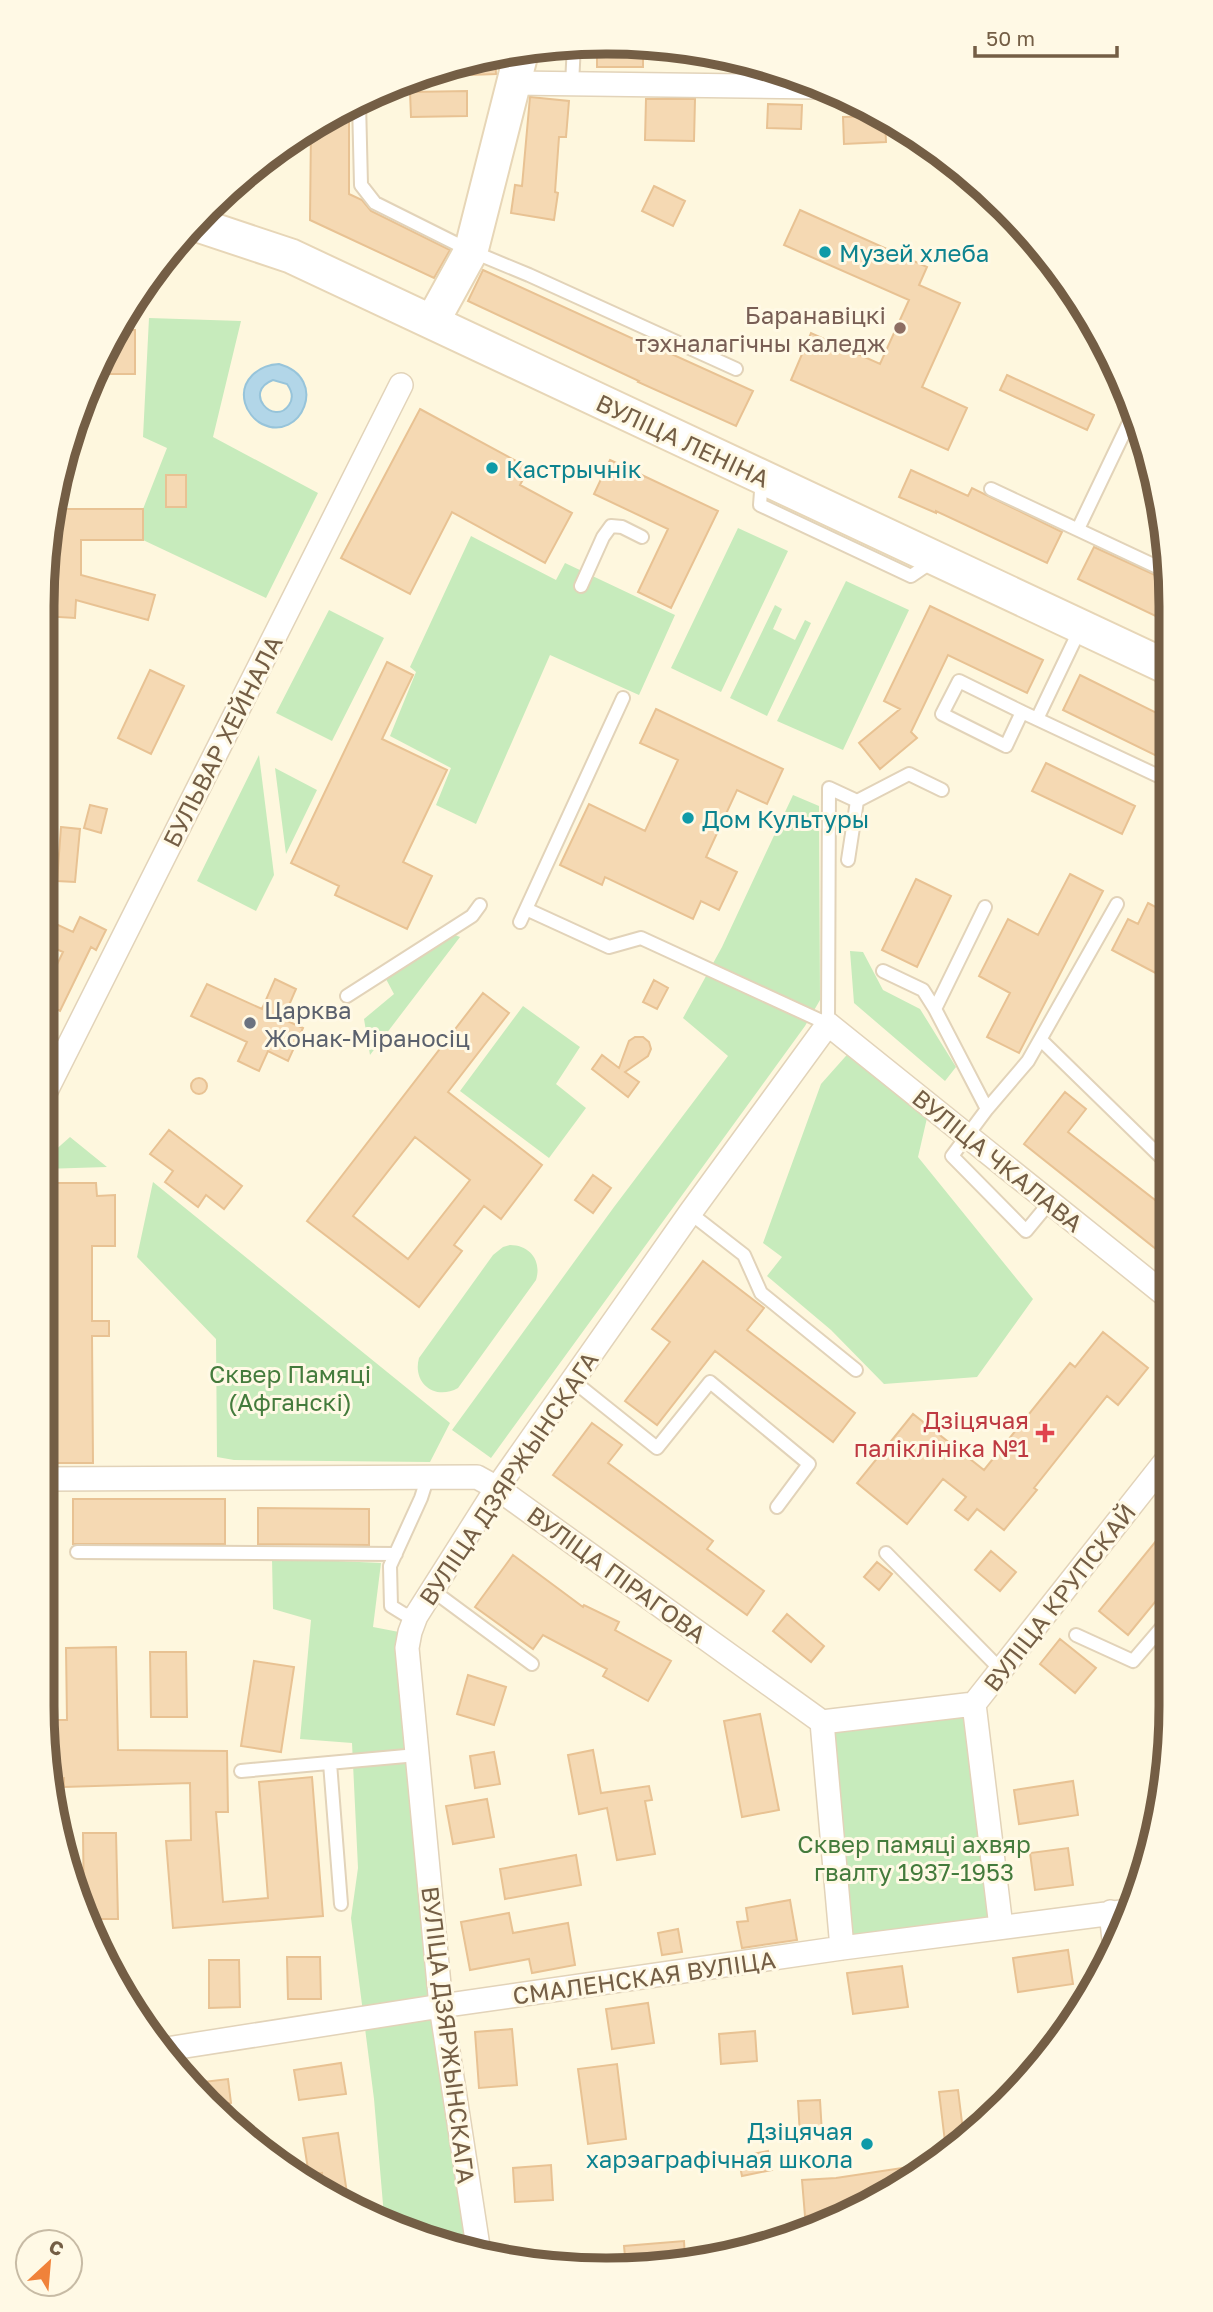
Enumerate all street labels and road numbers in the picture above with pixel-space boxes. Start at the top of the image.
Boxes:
street label: ВУЛІЦА ЛЕНІНА [592,387,774,493]
street label: БУЛЬВАР ХЕЙНАЛА [156,631,288,851]
street label: ВУЛІЦА ЧКАЛАВА [907,1083,1089,1237]
street label: ВУЛІЦА ДЗЯРЖЫНСКАГА [412,1346,604,1610]
street label: ВУЛІЦА КРУПСКАЙ [977,1497,1141,1697]
street label: ВУЛІЦА ПІРАГОВА [522,1500,712,1648]
street label: ВУЛІЦА ДЗЯРЖЫНСКАГА [416,1885,482,2185]
street label: СМАЛЕНСКАЯ ВУЛІЦА [511,1944,777,2010]

